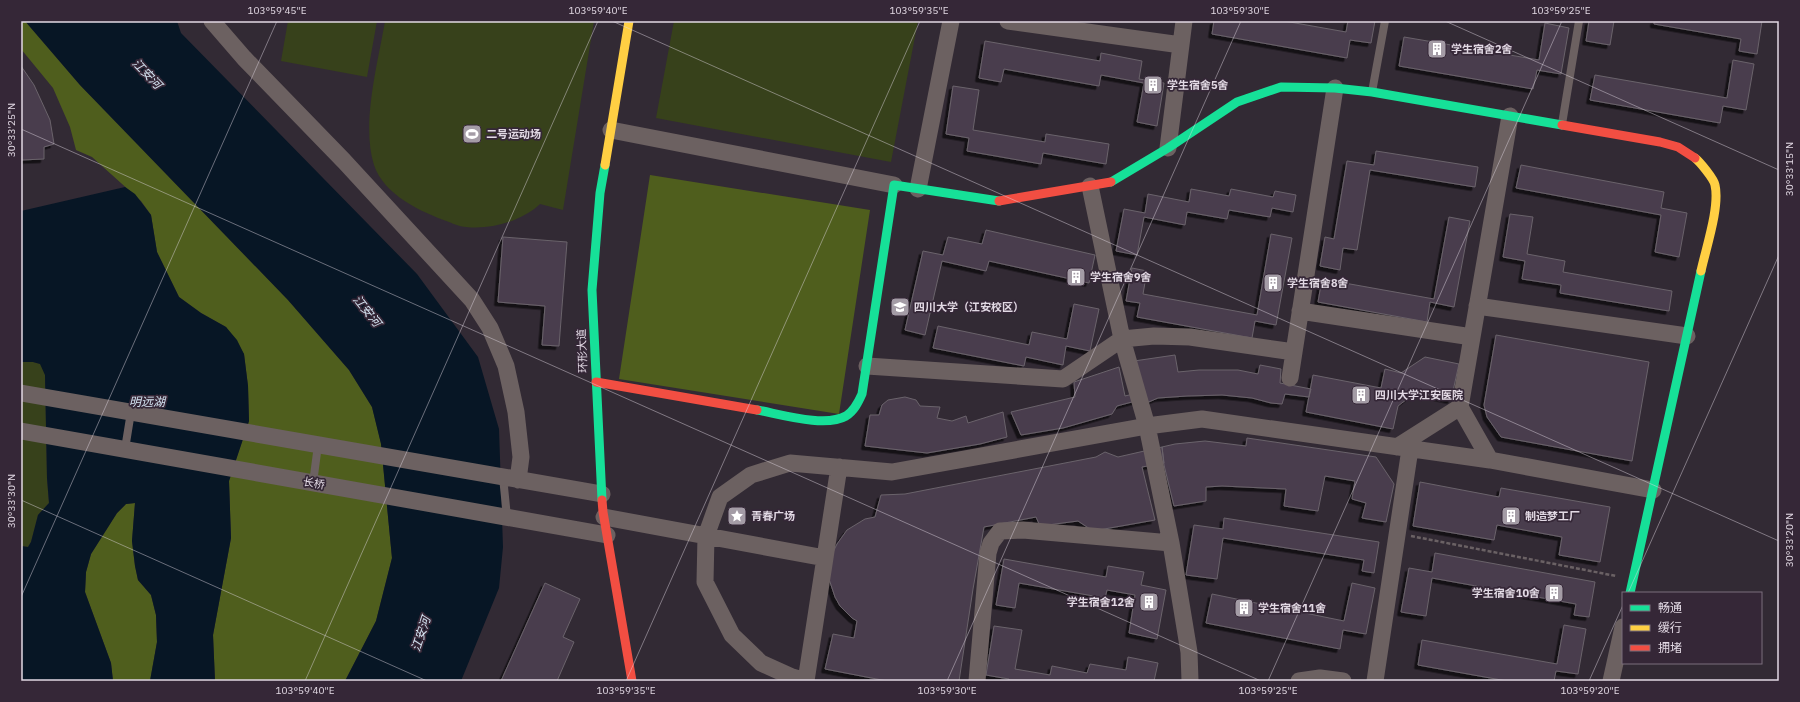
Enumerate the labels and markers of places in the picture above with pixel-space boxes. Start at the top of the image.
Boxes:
building icon: 学生宿舍2舍 [1426,38,1448,60]
place label: 学生宿舍2舍 [1451,42,1513,56]
building icon: 学生宿舍5舍 [1142,74,1164,96]
place label: 学生宿舍5舍 [1167,78,1229,92]
sports icon: 二号运动场 [461,123,483,145]
place label: 二号运动场 [486,127,541,141]
building icon: 学生宿舍9舍 [1065,266,1087,288]
place label: 学生宿舍9舍 [1090,270,1152,284]
building icon: 学生宿舍8舍 [1262,272,1284,294]
place label: 学生宿舍8舍 [1287,276,1349,290]
school or university icon: 四川大学（江安校区） [889,296,911,318]
place label: 四川大学（江安校区） [914,300,1024,314]
building icon: 四川大学江安医院 [1350,384,1372,406]
place label: 四川大学江安医院 [1375,388,1463,402]
place icon: 青春广场 [726,505,748,527]
building icon: 制造梦工厂 [1500,505,1522,527]
place label: 青春广场 [751,509,795,523]
place label: 制造梦工厂 [1525,509,1580,523]
building icon: 学生宿舍10舍 [1543,582,1565,604]
place label: 学生宿舍10舍 [1472,586,1540,600]
building icon: 学生宿舍12舍 [1138,591,1160,613]
place label: 学生宿舍12舍 [1067,595,1135,609]
building icon: 学生宿舍11舍 [1233,597,1255,619]
place label: 学生宿舍11舍 [1258,601,1326,615]

